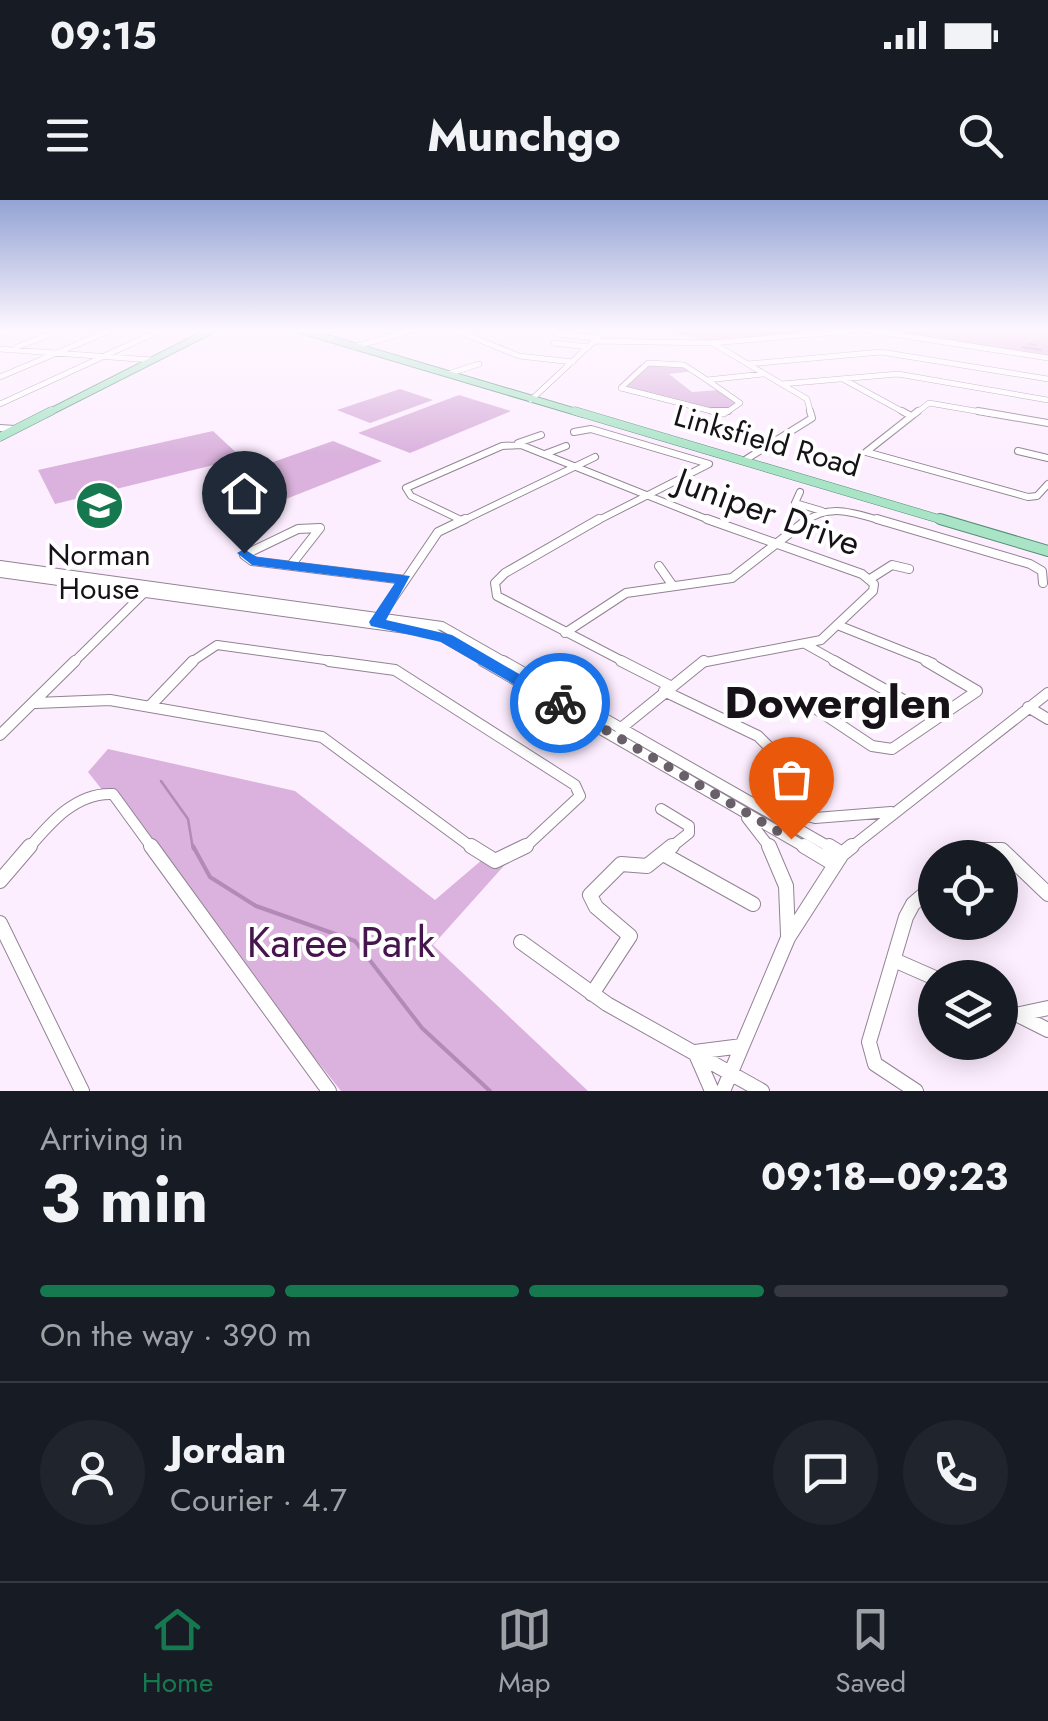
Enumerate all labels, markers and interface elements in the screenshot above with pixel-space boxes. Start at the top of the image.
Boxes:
text: 09:15 [50,8,157,63]
text: Munchgo [427,103,621,168]
icon: menu [40,108,95,163]
icon: search [953,108,1008,163]
street label: Linksfield Road [669,393,865,488]
pin [202,451,287,554]
street label: Juniper Drive [665,454,867,568]
icon: home [217,466,272,521]
school or university icon: Norman House [73,480,125,532]
place label: Norman House [47,533,151,610]
courier [510,653,610,753]
district label: Dowerglen [724,670,952,735]
icon: bike [533,676,588,731]
pin [749,737,834,840]
icon: bag [764,752,819,807]
map controls [918,840,1018,1060]
button: locate [918,840,1018,940]
park label: Karee Park [247,912,436,973]
button: layers [918,960,1018,1060]
text: Arriving in [40,1116,184,1162]
text: 09:18–09:23 [761,1149,1008,1204]
text: 3 min [40,1152,208,1246]
text: On the way · 390 m [40,1312,312,1358]
button: person [40,1420,145,1525]
button: chat [773,1420,878,1525]
button: phone [903,1420,1008,1525]
text: Jordan [170,1422,286,1477]
text: Courier · 4.7 [170,1477,347,1523]
tab: Home [142,1602,213,1703]
tab: Map [497,1602,552,1703]
tab: Saved [835,1602,906,1703]

